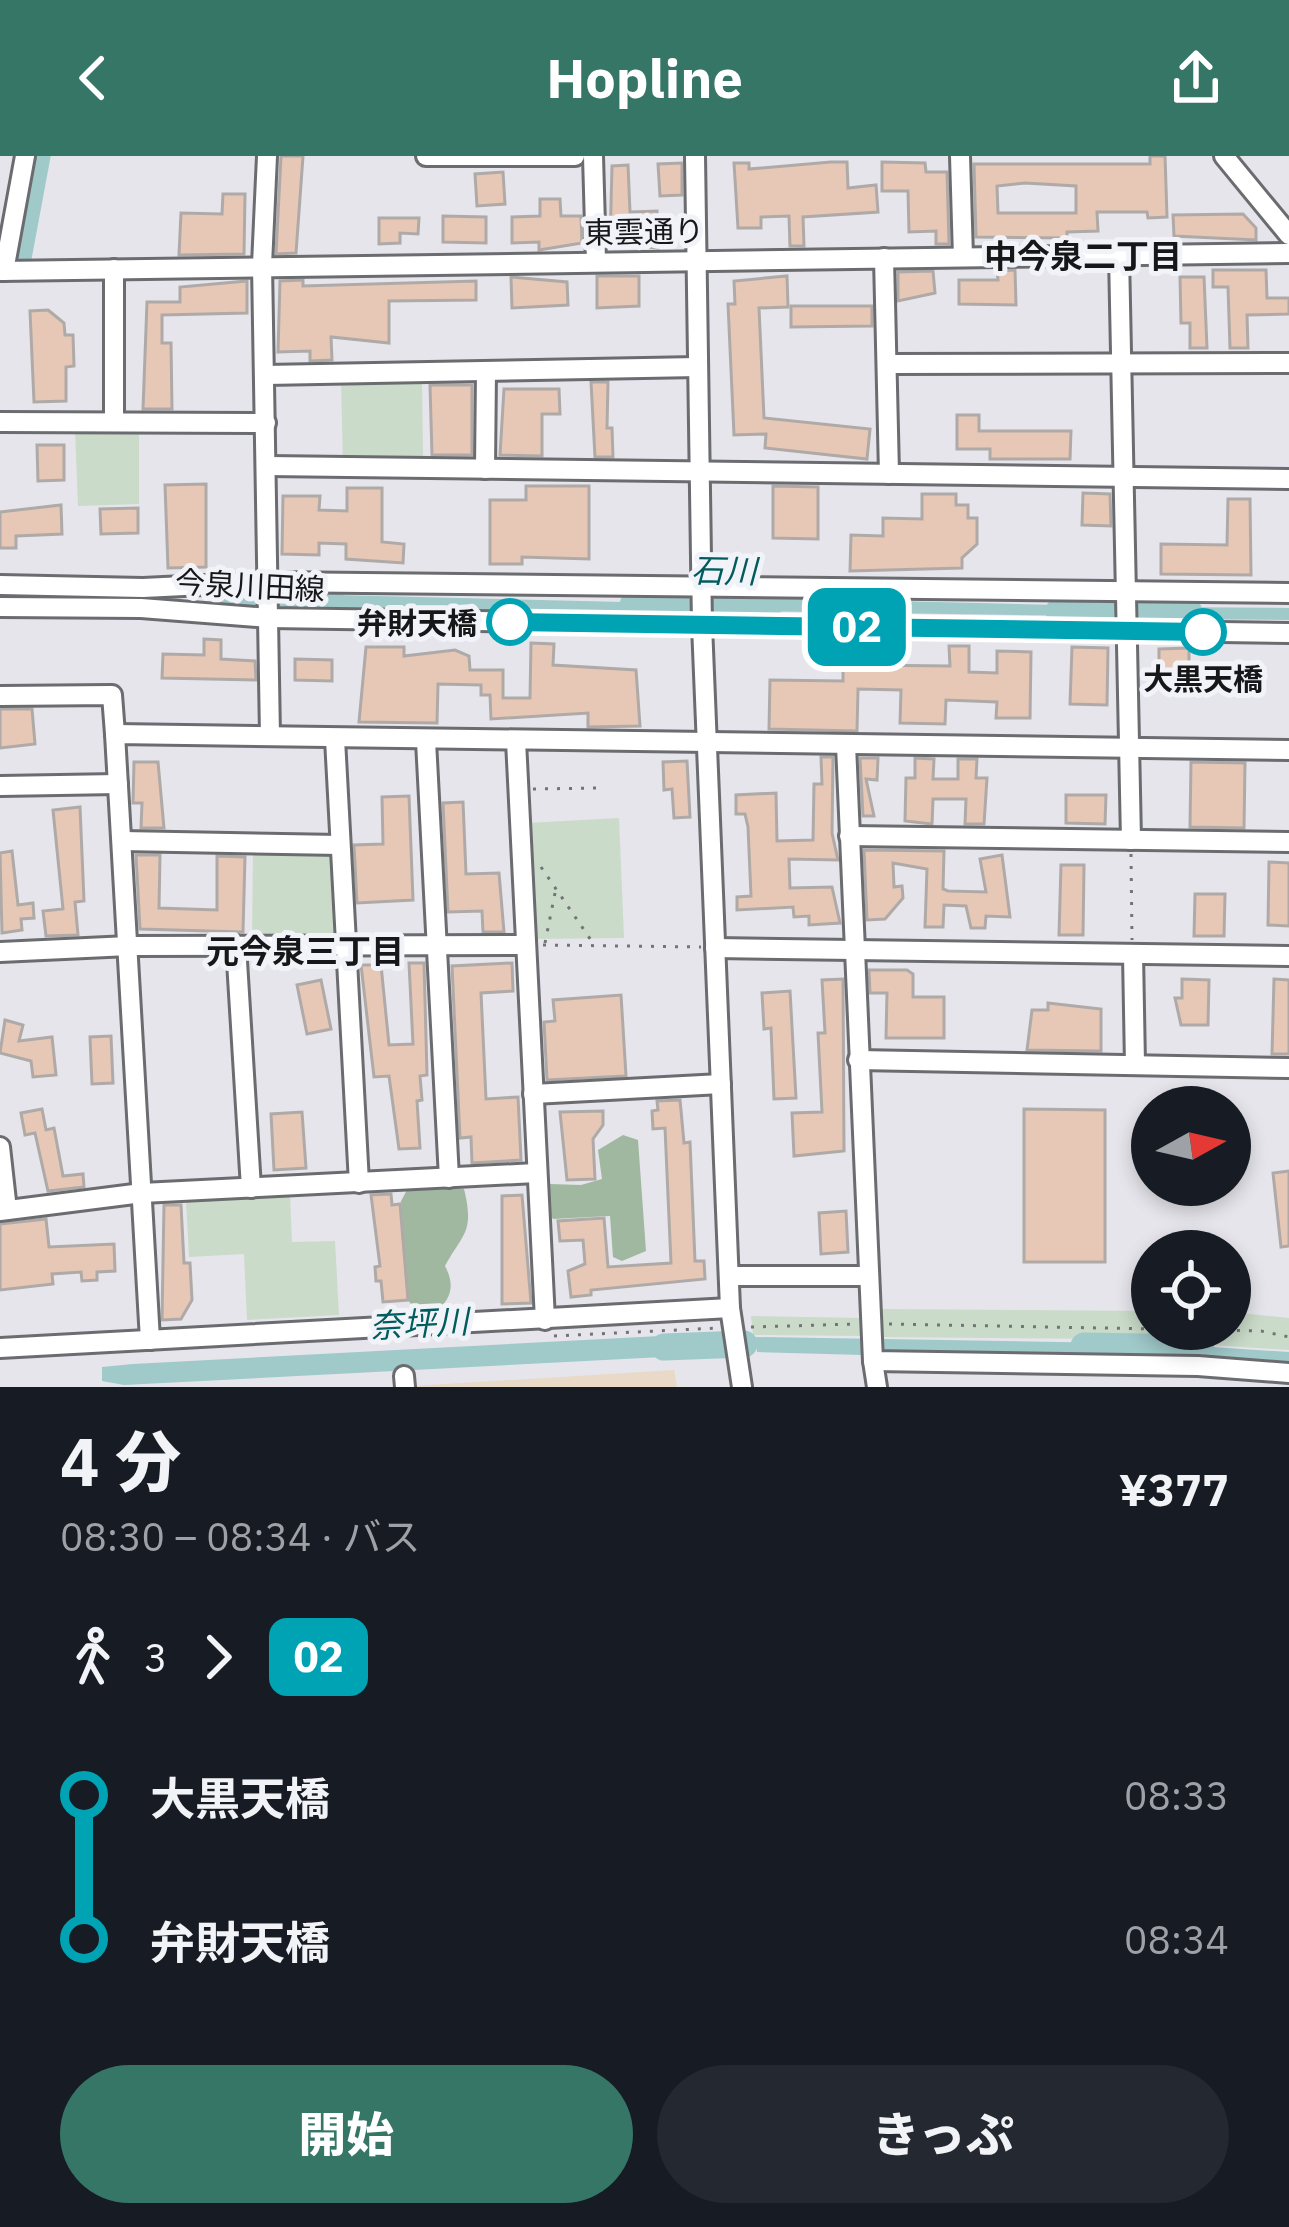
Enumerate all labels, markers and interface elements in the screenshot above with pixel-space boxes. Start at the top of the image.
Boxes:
text: Hopline [546,43,743,113]
icon: back [60,45,126,111]
icon: share [1163,45,1229,111]
street label: 東雲通り [584,210,704,252]
district label: 中今泉二丁目 [984,234,1182,277]
water label: 石川 [691,548,760,592]
street label: 今泉川田線 [174,562,326,608]
line badge: 02 [803,588,911,666]
text: 02 [832,599,882,654]
marker: 弁財天橋 [488,600,532,644]
place label: 弁財天橋 [357,603,477,642]
marker: 大黒天橋 [1181,610,1225,654]
place label: 大黒天橋 [1143,659,1263,698]
district label: 元今泉三丁目 [206,929,404,972]
north arrow [1131,1086,1251,1206]
map controls [1131,1086,1251,1350]
button: locate [1131,1230,1251,1350]
water label: 奈坪川 [368,1299,473,1347]
text: 4 分 [60,1418,181,1504]
text: ¥377 [1119,1460,1229,1518]
text: 08:30 – 08:34 · バス [60,1511,420,1562]
icon: walk [60,1624,126,1690]
icon: forward [185,1624,251,1690]
text: 02 [293,1629,344,1684]
text: 3 [144,1632,167,1683]
text: 大黒天橋 [150,1769,330,1827]
text: 08:33 [1124,1770,1229,1821]
text: 弁財天橋 [150,1913,330,1971]
text: 08:34 [1124,1914,1229,1965]
button: 開始 [60,2065,633,2203]
button: きっぷ [657,2065,1229,2203]

